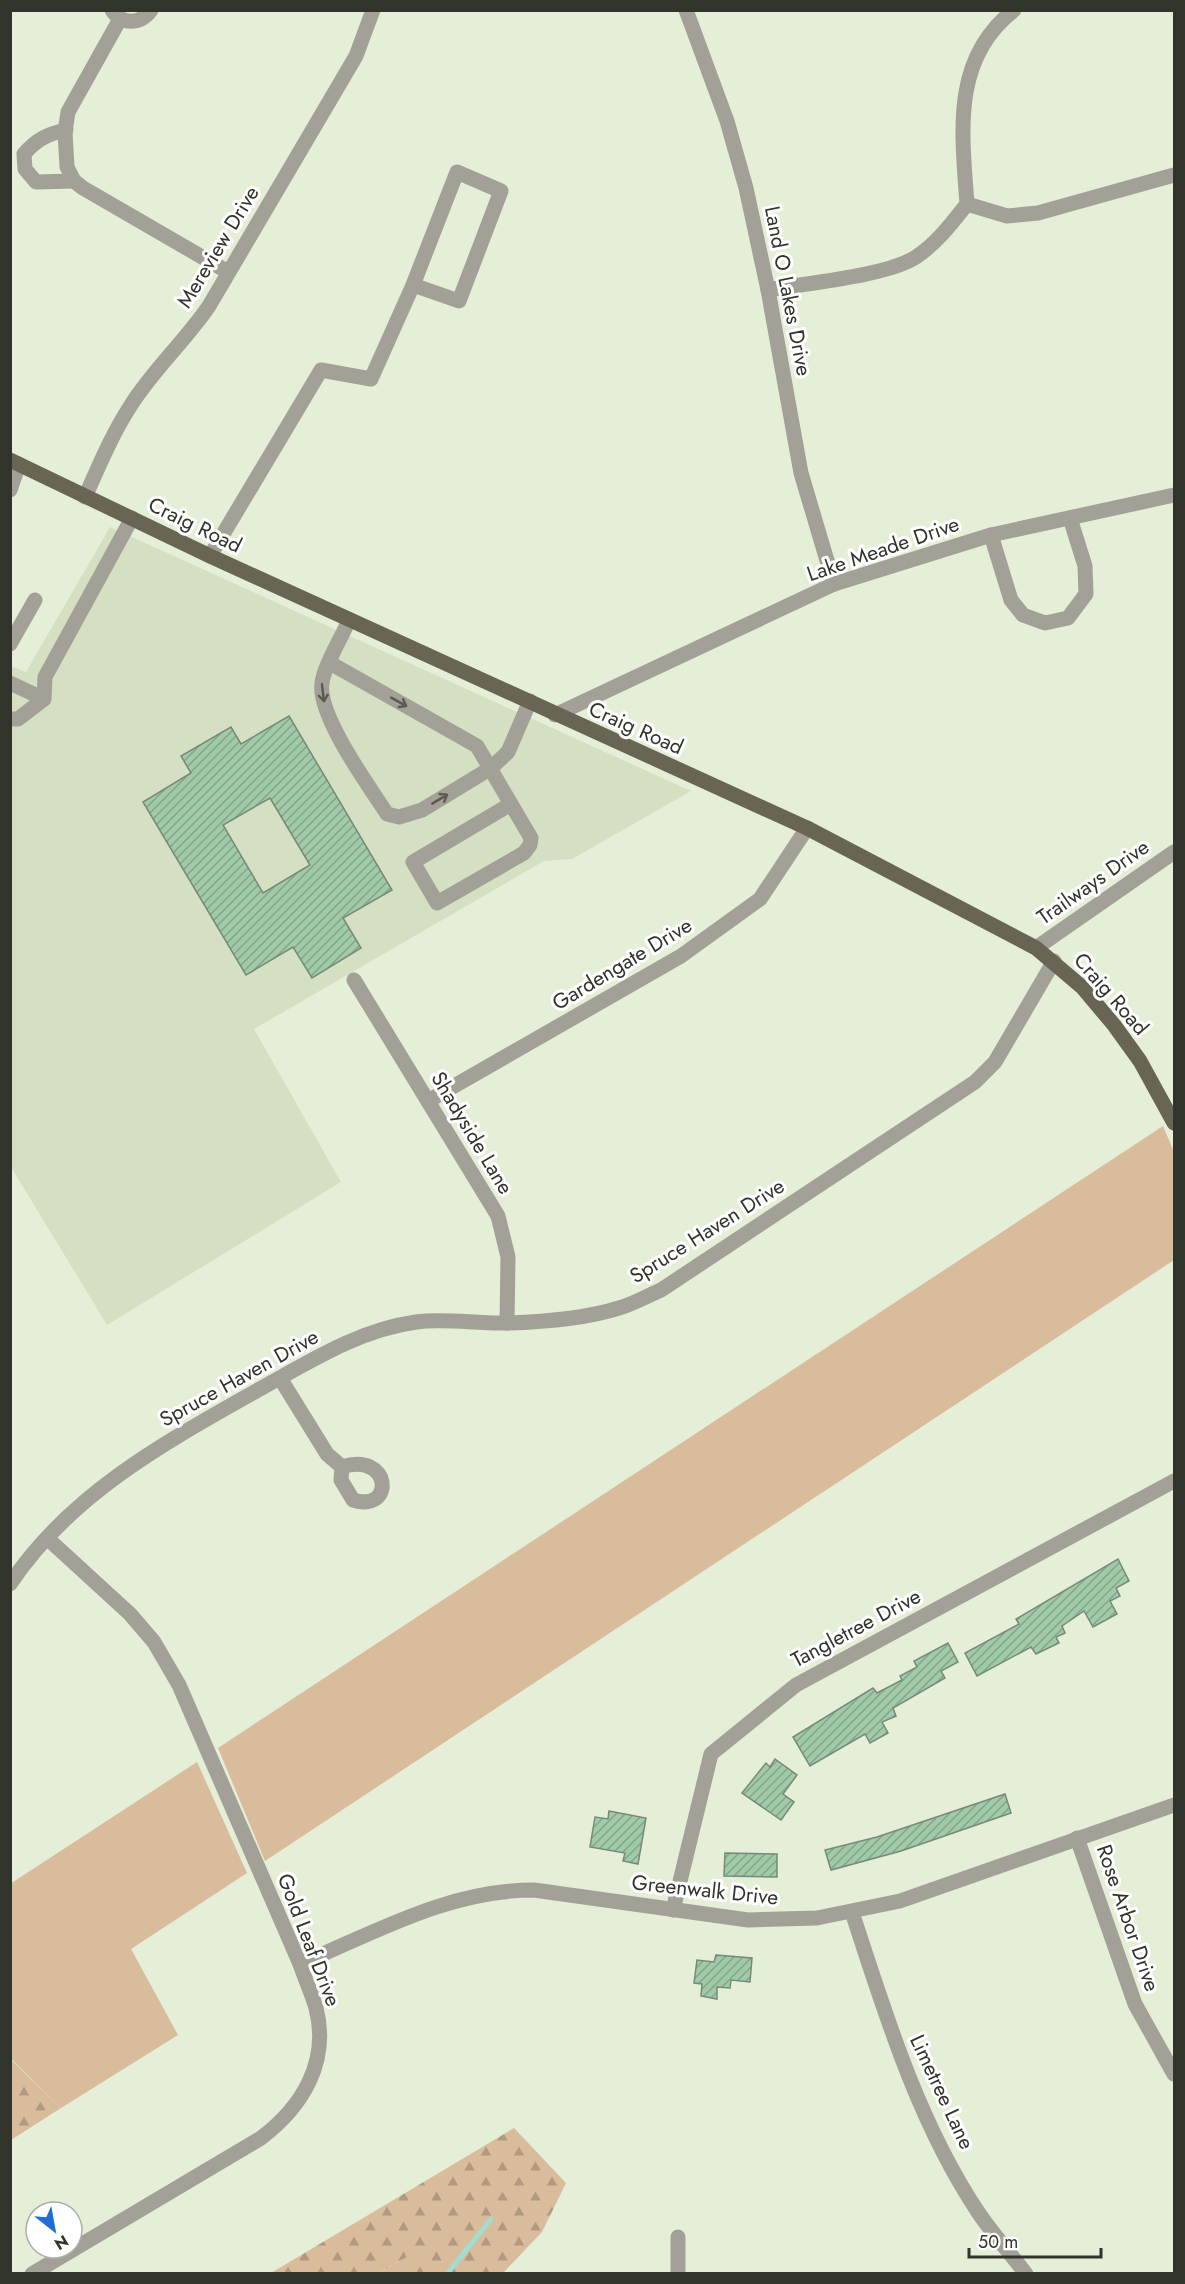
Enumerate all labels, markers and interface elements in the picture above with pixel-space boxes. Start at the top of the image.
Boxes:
street label: Mereview Drive [170,180,266,314]
street label: Land O Lakes Drive [757,203,819,379]
street label: Craig Road [143,489,247,561]
street label: Lake Meade Drive [803,509,963,589]
one-way arrow [318,683,329,703]
street label: Craig Road [584,694,688,762]
one-way arrow [390,697,408,708]
one-way arrow [431,792,448,804]
street label: Trailways Drive [1031,832,1155,932]
street label: Gardengate Drive [546,910,698,1018]
street label: Craig Road [1067,946,1155,1042]
street label: Shadyside Lane [424,1066,521,1200]
street label: Spruce Haven Drive [624,1171,790,1291]
street label: Spruce Haven Drive [154,1322,324,1434]
street label: Tangletree Drive [786,1581,926,1675]
street label: Rose Arbor Drive [1089,1841,1167,1996]
street label: Greenwalk Drive [630,1867,780,1913]
street label: Gold Leaf Drive [270,1869,348,2011]
street label: Limetree Lane [902,2030,982,2154]
north arrow [24,2200,84,2260]
scale bar [969,2221,1101,2259]
text: N [50,2229,73,2256]
text: 50 m [978,2229,1018,2255]

